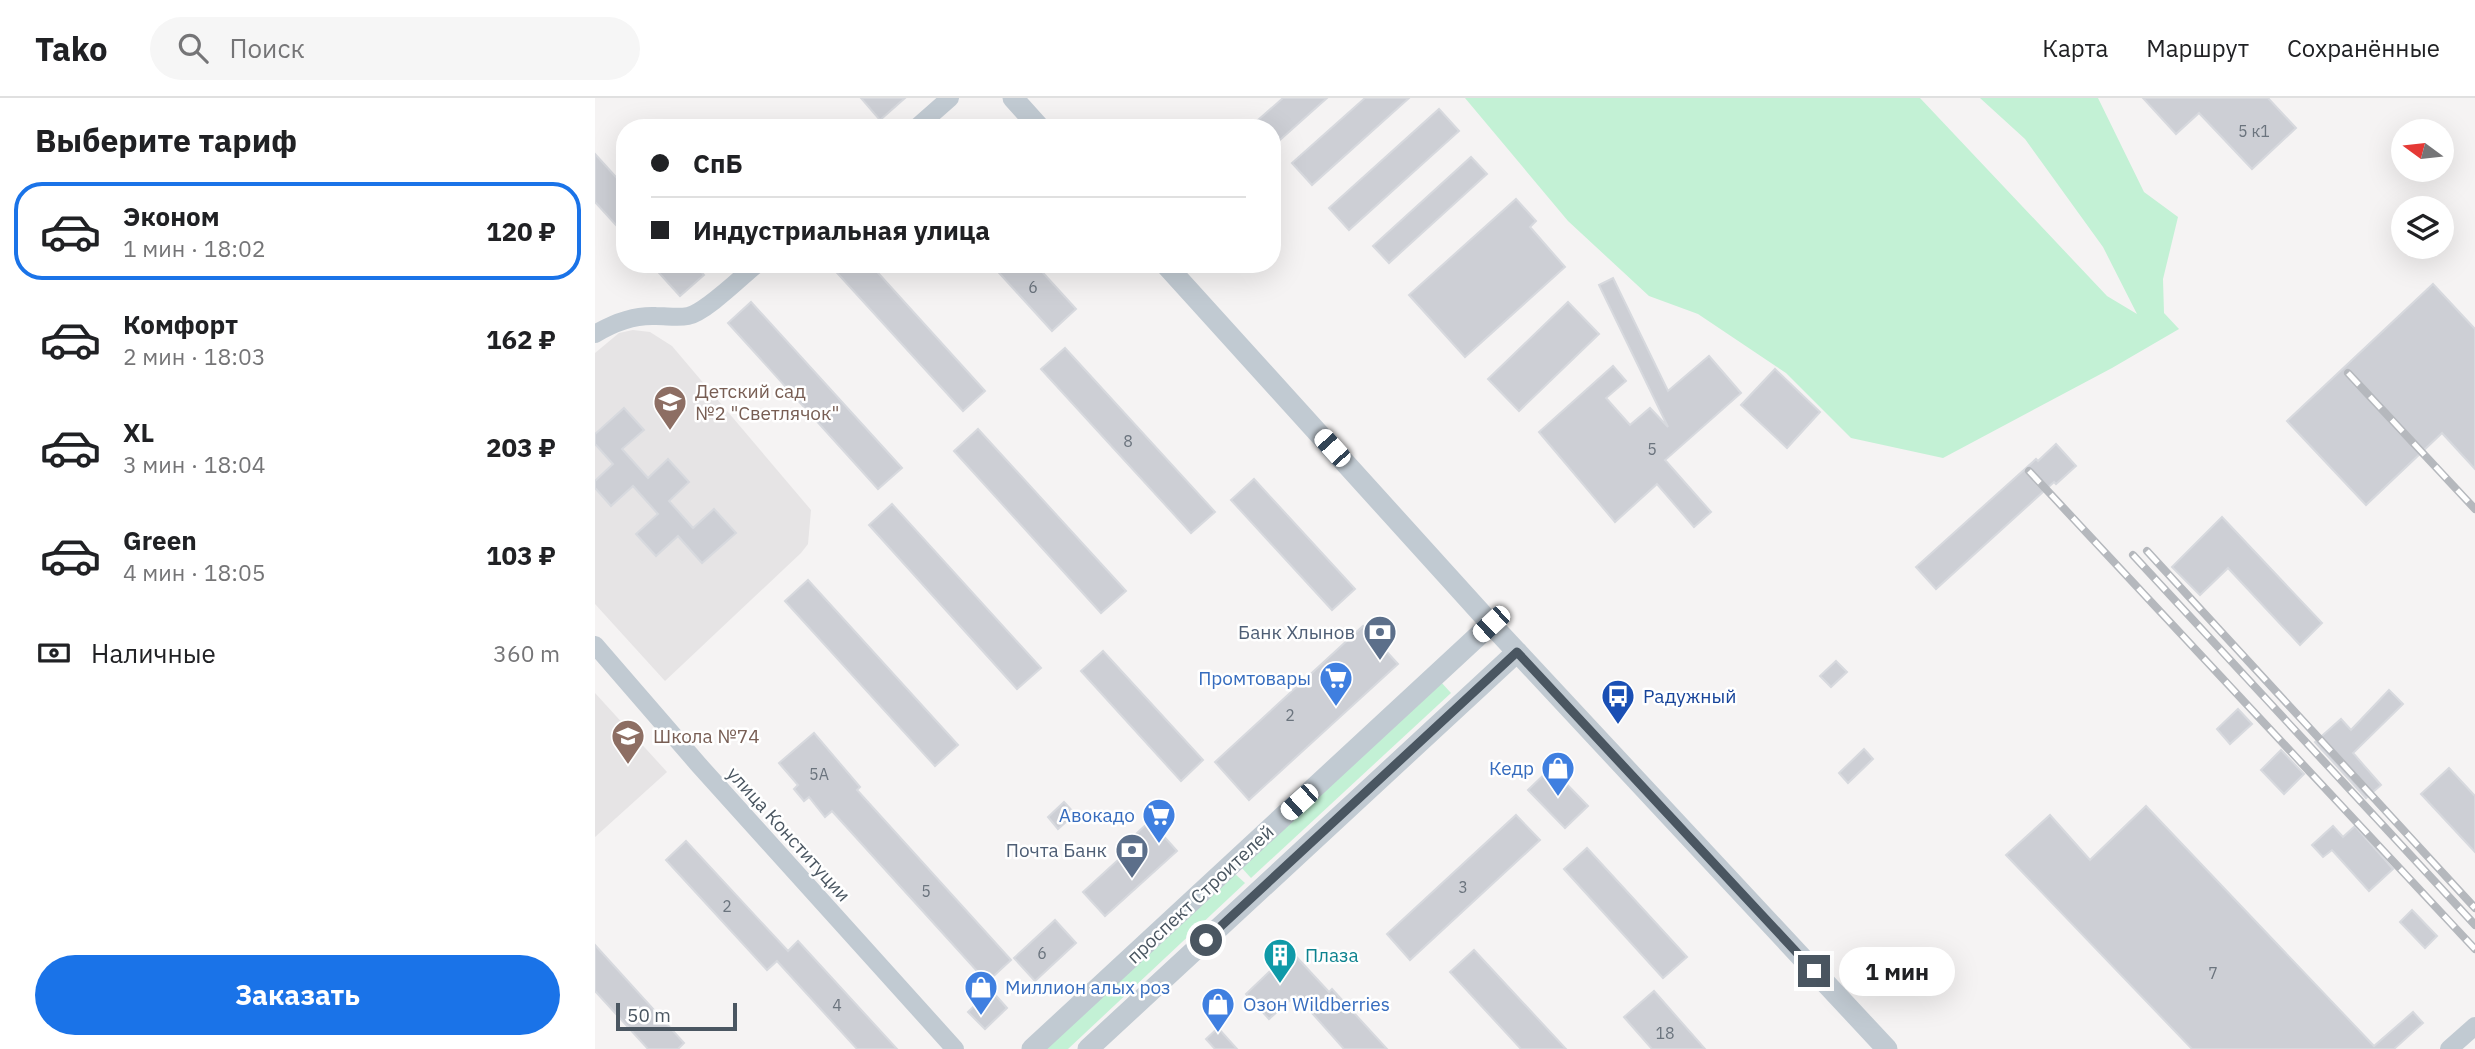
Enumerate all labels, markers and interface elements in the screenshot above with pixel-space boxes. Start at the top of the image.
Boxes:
search box [150,17,640,80]
text: Tako [35,27,108,70]
icon: search [174,29,212,67]
text: Поиск [230,31,305,65]
text: Карта [2042,32,2108,64]
text: Маршрут [2146,32,2249,64]
text: Сохранённые [2287,32,2440,64]
text: Выберите тариф [35,119,297,161]
north arrow [2391,119,2453,182]
map controls [2391,119,2454,259]
house number: 5 к1 [2238,121,2270,141]
text: СпБ [693,146,743,180]
button: layers [2391,196,2454,259]
text: Эконом [123,199,220,233]
icon: car [39,200,102,263]
text: Индустриальная улица [693,213,990,247]
text: 120 ₽ [486,214,556,248]
text: 1 мин · 18:02 [123,233,266,263]
house number: 6 [1028,277,1038,297]
text: Комфорт [123,307,238,341]
icon: car [39,308,102,371]
text: 162 ₽ [486,322,556,356]
text: 2 мин · 18:03 [123,341,266,371]
place label: Детский сад №2 "Светлячок" [695,379,839,425]
school or university icon: Детский сад №2 "Светлячок" [651,383,689,432]
text: XL [123,415,154,449]
icon: car [39,416,102,479]
car [1311,425,1354,471]
text: 203 ₽ [486,430,556,464]
house number: 8 [1123,431,1133,451]
house number: 5 [1647,439,1657,459]
text: 3 мин · 18:04 [123,449,266,479]
text: Green [123,523,197,557]
icon: car [39,524,102,587]
text: 103 ₽ [486,538,556,572]
text: 4 мин · 18:05 [123,557,266,587]
car [1469,602,1514,646]
bank icon: Банк Хлынов [1361,613,1399,662]
place label: Банк Хлынов [1238,620,1355,644]
icon: cash [35,634,73,672]
text: Наличные [91,636,216,670]
text: 360 m [493,638,560,668]
supermarket icon: Промтовары [1317,659,1355,708]
place label: Промтовары [1198,666,1311,690]
bus stop icon: Радужный [1599,677,1637,726]
place label: Радужный [1643,684,1736,708]
house number: 2 [1285,705,1295,725]
school or university icon: Школа №74 [609,717,647,766]
place label: Школа №74 [653,724,760,748]
shop icon: Кедр [1539,749,1577,798]
place label: Кедр [1489,756,1534,780]
street label: улица Конституции [722,762,856,906]
house number: 5А [809,764,829,784]
car [1277,780,1322,824]
supermarket icon: Авокадо [1140,796,1178,845]
place label: Авокадо [1059,803,1135,827]
street label: проспект Строителей [1121,820,1279,968]
bank icon: Почта Банк [1113,831,1151,880]
place label: Почта Банк [1006,838,1107,862]
house number: 3 [1458,877,1468,897]
house number: 5 [921,881,931,901]
house number: 2 [722,896,732,916]
route start [1190,924,1222,956]
building icon: Плаза [1261,936,1299,985]
house number: 6 [1037,943,1047,963]
place label: Плаза [1305,943,1359,967]
callout: 1 мин [1839,946,1954,996]
button: Заказать [35,955,560,1035]
route end [1798,955,1830,987]
text: 1 мин [1865,956,1929,986]
house number: 7 [2208,963,2218,983]
shop icon: Миллион алых роз [962,968,1000,1017]
place label: Миллион алых роз [1005,975,1171,999]
shop icon: Озон Wildberries [1199,985,1237,1034]
place label: Озон Wildberries [1243,992,1390,1016]
house number: 4 [832,995,842,1015]
scale bar [616,1000,737,1032]
text: 50 m [627,1003,671,1027]
house number: 18 [1655,1023,1675,1043]

